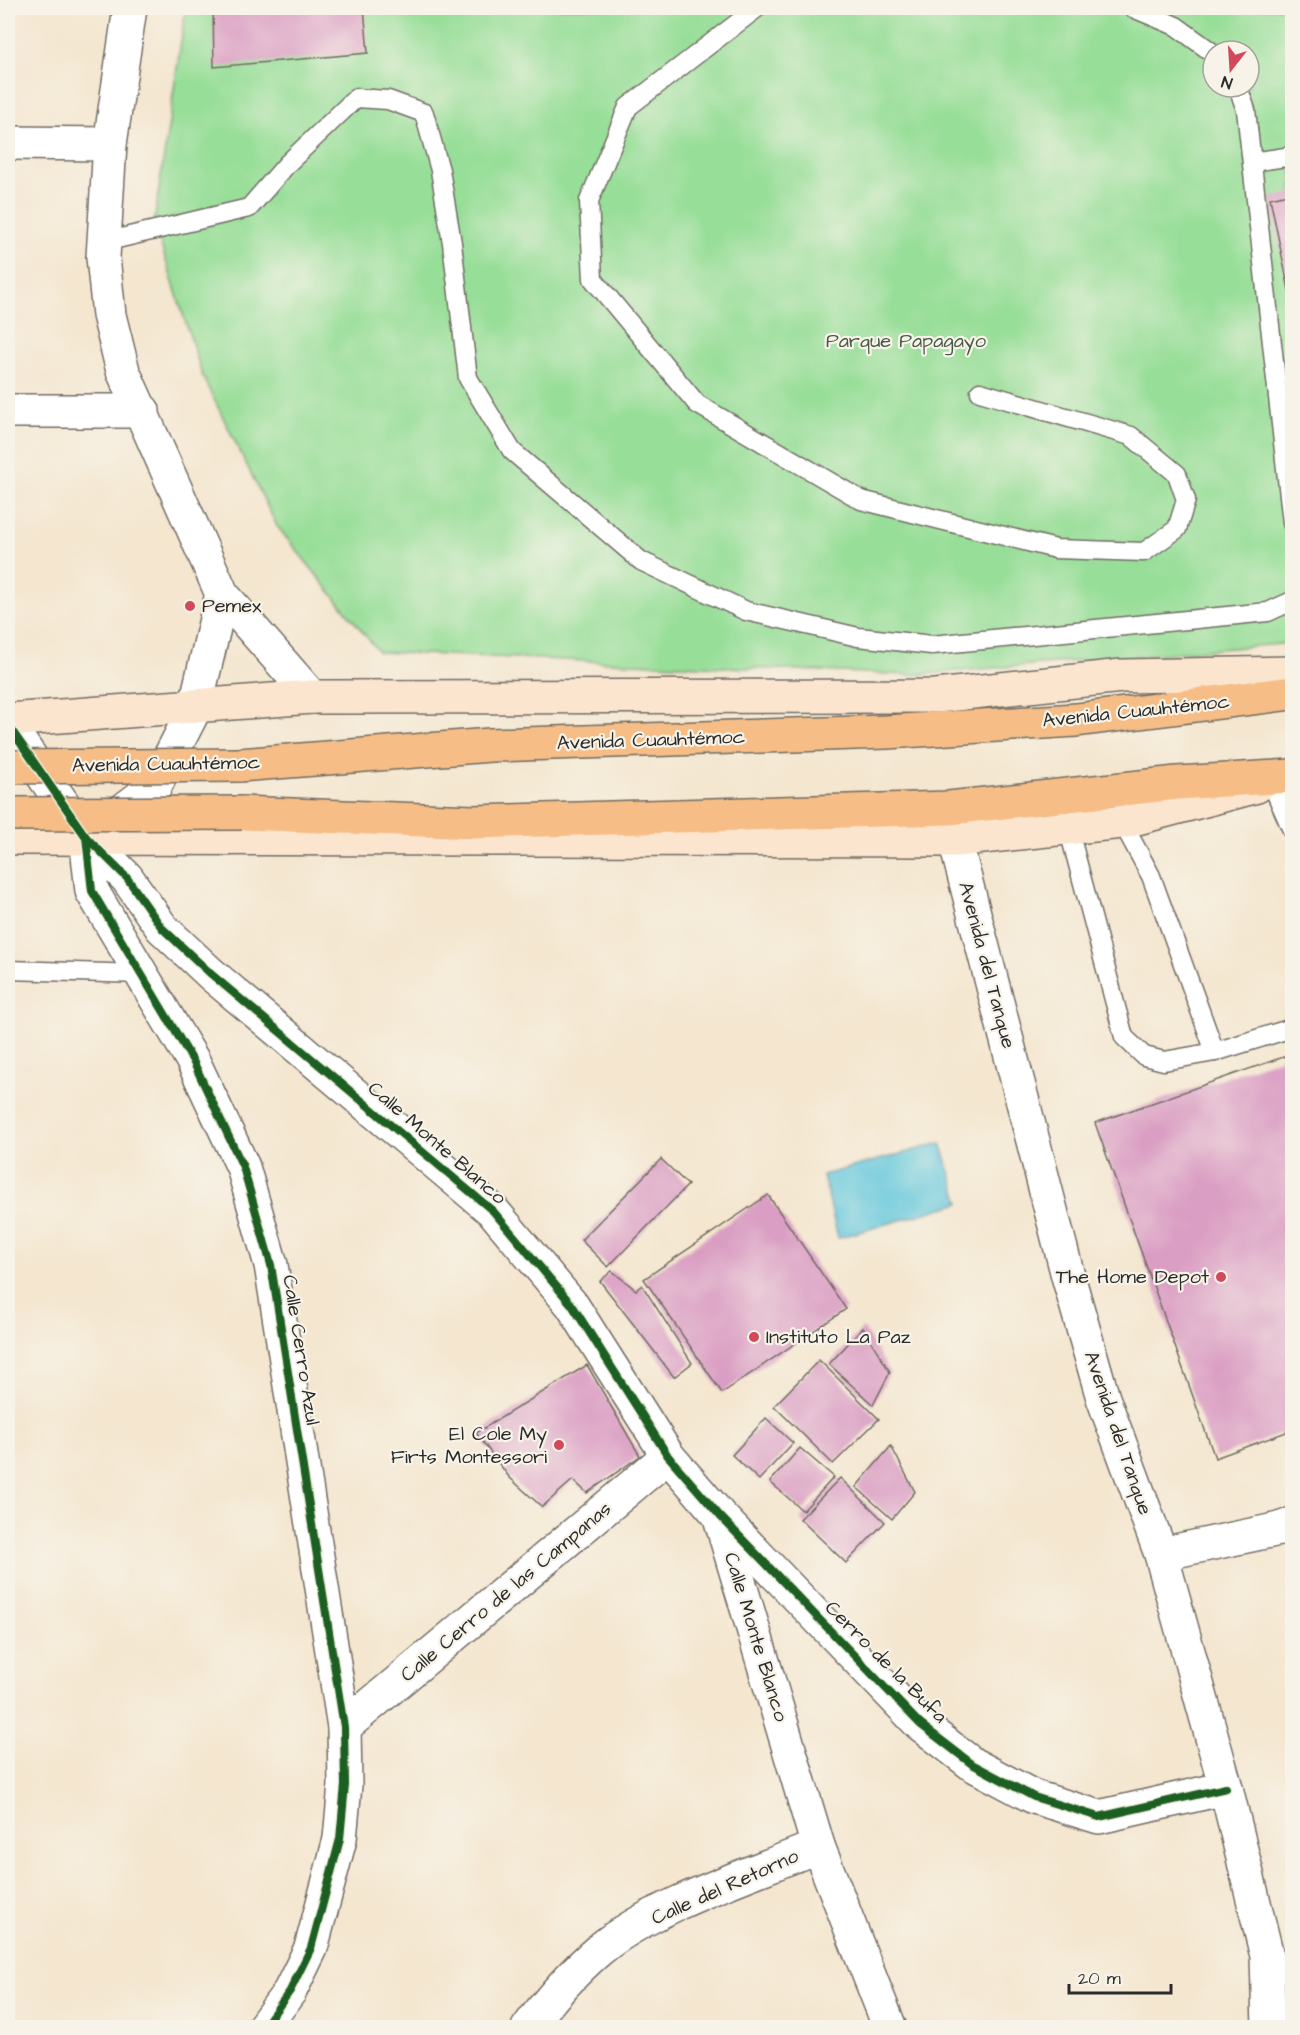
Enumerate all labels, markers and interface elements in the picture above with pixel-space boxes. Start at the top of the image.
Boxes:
north arrow [1201,39,1261,99]
text: N [1219,70,1235,94]
park label: Parque Papagayo [826,327,986,356]
place label: Pemex [202,592,262,620]
marker: Pemex [183,599,197,613]
street label: Avenida Cuauhtémoc [1041,687,1231,735]
street label: Avenida Cuauhtémoc [556,723,746,757]
street label: Avenida Cuauhtémoc [72,748,261,780]
street label: Avenida del Tanque [951,879,1023,1052]
street label: Calle Monte Blanco [362,1075,512,1211]
place label: The Home Depot [1056,1263,1209,1291]
marker: The Home Depot [1214,1270,1228,1284]
street label: Calle Cerro Azul [275,1273,327,1427]
place label: Instituto La Paz [766,1323,911,1351]
marker: Instituto La Paz [747,1330,761,1344]
street label: Avenida del Tanque [1077,1347,1159,1519]
place label: El Cole My Firts Montessori [391,1420,547,1471]
marker: El Cole My Firts Montessori [552,1438,566,1452]
street label: Calle Cerro de las Campanas [394,1495,618,1689]
street label: Calle Monte Blanco [717,1549,795,1725]
street label: Cerro de la Bufa [818,1594,954,1730]
street label: Calle del Retorno [647,1842,803,1932]
scale bar [1069,1957,1171,1995]
text: 20 m [1078,1966,1121,1991]

